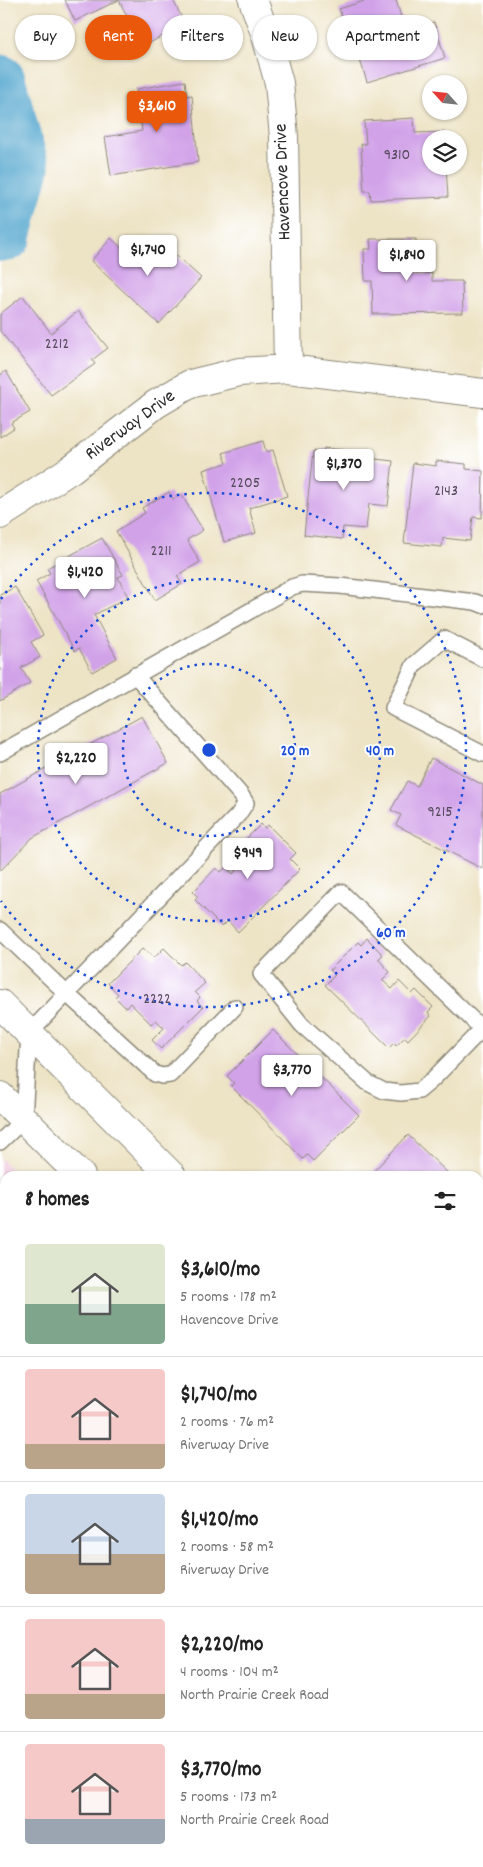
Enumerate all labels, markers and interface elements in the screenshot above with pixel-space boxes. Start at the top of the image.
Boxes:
chip: Buy [15,15,75,60]
chip: Rent [85,15,152,60]
chip: Filters [162,15,243,60]
chip: New [253,15,317,60]
chip: Apartment [327,15,438,60]
north arrow [422,75,468,120]
map controls [422,75,467,175]
pin: $3,610 [116,90,198,133]
text: $3,610 [138,95,176,118]
street label: Havencove Drive [268,123,300,241]
button: layers [422,130,467,175]
house number: 9310 [384,144,410,167]
pin: $1,740 [107,234,189,277]
text: $1,740 [130,239,166,262]
pin: $1,840 [366,240,448,282]
text: $1,840 [389,244,425,267]
house number: 2212 [45,333,69,356]
street label: Riverway Drive [80,384,182,468]
pin: $1,370 [303,448,385,491]
text: $1,370 [326,453,362,476]
house number: 2205 [230,472,260,495]
house number: 2143 [434,480,458,503]
house number: 2211 [151,540,172,563]
pin: $1,420 [44,556,126,599]
text: $1,420 [66,561,104,584]
centre of rings [200,741,218,759]
text: 20 m [281,741,309,763]
text: 40 m [366,741,394,763]
pin: $2,220 [35,742,117,785]
text: $2,220 [56,747,96,770]
house number: 9215 [427,801,453,824]
pin: $949 [218,838,278,880]
text: $949 [233,842,263,865]
text: 60 m [376,923,406,945]
house number: 2222 [143,988,171,1011]
pin: $3,770 [251,1054,333,1097]
text: $3,770 [272,1059,312,1082]
text: 8 homes [25,1186,90,1216]
icon: filters [431,1187,459,1215]
text: $3,610/mo [180,1256,260,1286]
icon: home [65,1264,125,1324]
text: 5 rooms · 178 m² [180,1286,277,1309]
text: Havencove Drive [180,1309,279,1332]
text: $1,740/mo [180,1381,257,1411]
icon: home [65,1389,125,1449]
text: 2 rooms · 76 m² [180,1411,274,1434]
text: Riverway Drive [180,1434,269,1457]
text: $1,420/mo [180,1506,258,1536]
icon: home [65,1514,125,1574]
text: 2 rooms · 58 m² [180,1536,274,1559]
text: Riverway Drive [180,1559,269,1582]
text: $2,220/mo [180,1631,263,1661]
icon: home [65,1639,125,1699]
text: 4 rooms · 104 m² [180,1661,279,1684]
text: North Prairie Creek Road [180,1684,329,1707]
text: $3,770/mo [180,1756,261,1786]
icon: home [65,1764,125,1824]
text: 5 rooms · 173 m² [180,1786,277,1809]
text: North Prairie Creek Road [180,1809,329,1832]

